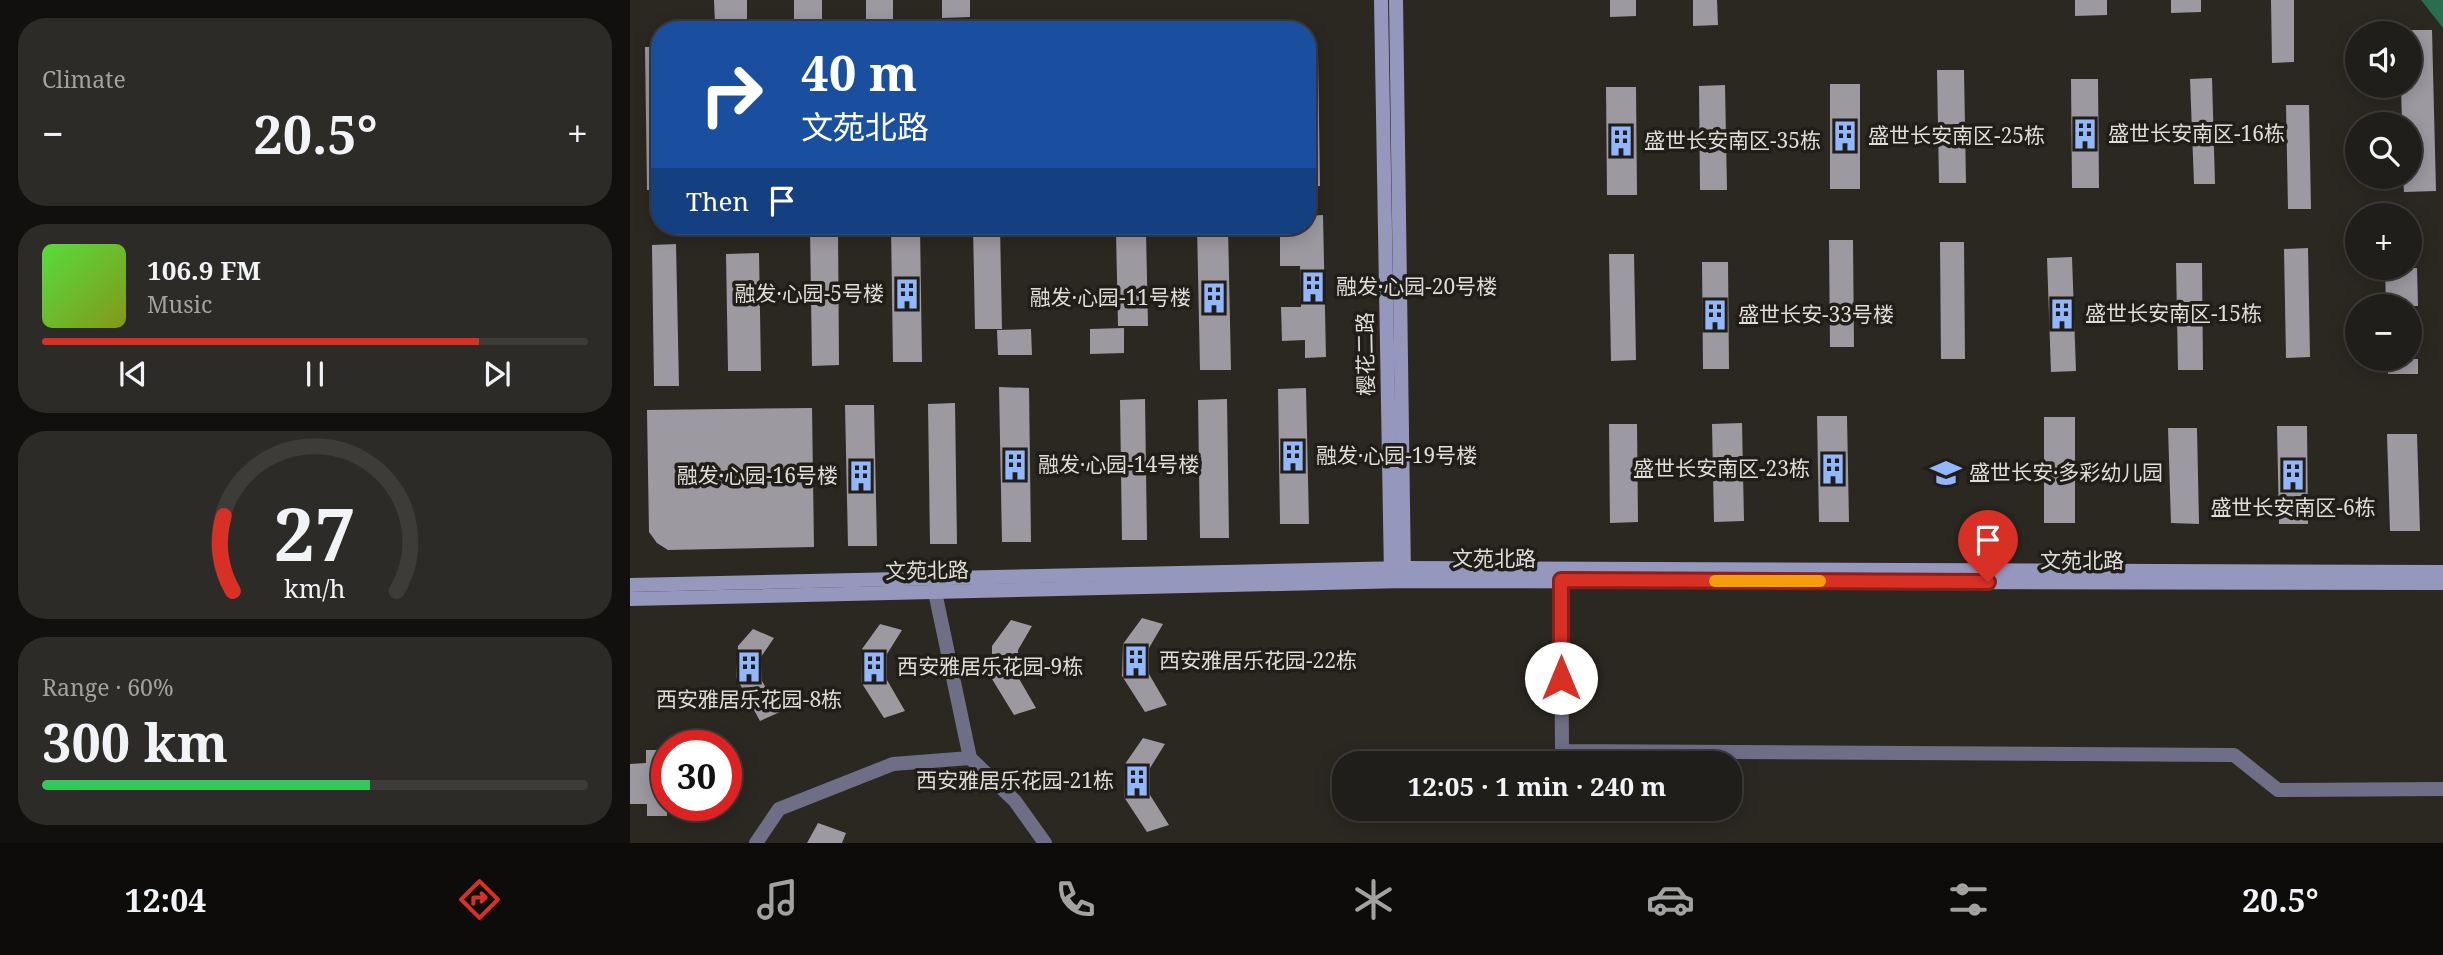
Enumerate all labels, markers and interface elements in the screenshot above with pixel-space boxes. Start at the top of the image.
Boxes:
map controls [2345,21,2422,371]
button: sound [2345,21,2422,98]
text: 40 m [801,39,917,105]
icon: right [686,49,777,140]
text: Climate [42,63,126,95]
text: 20.5° [253,98,378,169]
text: 文苑北路 [801,105,929,148]
text: − [42,107,64,159]
text: + [567,107,588,159]
button: search [2345,112,2422,189]
building icon: 盛世长安南区-16栋 [2068,117,2102,151]
building icon: 盛世长安南区-25栋 [1828,119,1862,153]
place label: 盛世长安南区-16栋 [2108,119,2285,147]
place label: 盛世长安南区-25栋 [1868,121,2045,149]
building icon: 盛世长安南区-35栋 [1604,124,1638,158]
place label: 盛世长安南区-35栋 [1644,126,1821,154]
icon: arrive [763,182,801,220]
text: Then [686,183,749,219]
button: + [2345,203,2422,280]
text: 106.9 FM [147,252,261,288]
building icon: 融发·心园-20号楼 [1296,270,1330,304]
place label: 融发·心园-20号楼 [1336,272,1497,300]
building icon: 融发·心园-5号楼 [890,277,924,311]
place label: 融发·心园-5号楼 [735,279,884,307]
building icon: 融发·心园-11号楼 [1197,281,1231,315]
place label: 融发·心园-11号楼 [1030,283,1191,311]
text: Music [147,288,212,320]
button: − [2345,294,2422,371]
building icon: 盛世长安南区-15栋 [2045,297,2079,331]
building icon: 盛世长安-33号楼 [1698,298,1732,332]
place label: 盛世长安南区-15栋 [2085,299,2262,327]
place label: 盛世长安-33号楼 [1738,300,1894,328]
street label: 樱花二路 [1350,312,1380,396]
icon: previous [114,355,152,393]
icon: pause [296,355,334,393]
icon: next [478,355,516,393]
building icon: 融发·心园-19号楼 [1276,439,1310,473]
place label: 融发·心园-19号楼 [1316,441,1477,469]
building icon: 融发·心园-14号楼 [998,448,1032,482]
place label: 融发·心园-14号楼 [1038,450,1199,478]
building icon: 盛世长安南区-23栋 [1816,452,1850,486]
place label: 盛世长安南区-23栋 [1633,454,1810,482]
school or university icon: 盛世长安·多彩幼儿园 [1929,456,1963,490]
place label: 盛世长安·多彩幼儿园 [1969,458,2163,486]
building icon: 盛世长安南区-6栋 [2276,458,2310,492]
building icon: 融发·心园-16号楼 [844,459,878,493]
place label: 融发·心园-16号楼 [677,461,838,489]
text: 27 [274,483,356,582]
place label: 盛世长安南区-6栋 [2210,493,2376,521]
pin [1958,510,2018,582]
icon: arrive [1969,521,2007,559]
street label: 文苑北路 [1452,544,1536,572]
street label: 文苑北路 [2040,546,2124,574]
street label: 文苑北路 [885,555,969,585]
text: km/h [284,570,346,604]
position arrow [1524,641,1598,715]
building icon: 西安雅居乐花园-22栋 [1119,644,1153,678]
place label: 西安雅居乐花园-22栋 [1159,646,1357,674]
building icon: 西安雅居乐花园-8栋 [732,650,766,684]
building icon: 西安雅居乐花园-9栋 [857,650,891,684]
place label: 西安雅居乐花园-9栋 [897,652,1083,680]
text: Range · 60% [42,671,174,703]
place label: 西安雅居乐花园-8栋 [656,685,842,713]
text: 300 km [42,706,228,777]
speed limit sign: 30 [651,730,742,821]
building icon: 西安雅居乐花园-21栋 [1120,764,1154,798]
place label: 西安雅居乐花园-21栋 [916,766,1114,794]
text: 12:05 · 1 min · 240 m [1407,768,1667,804]
icon: directions [455,875,504,924]
icon: music [753,875,802,924]
icon: phone [1051,875,1100,924]
icon: climate [1349,875,1398,924]
icon: car [1646,875,1695,924]
icon: filters [1944,875,1993,924]
text: 12:04 [124,878,206,921]
text: 20.5° [2242,878,2318,921]

